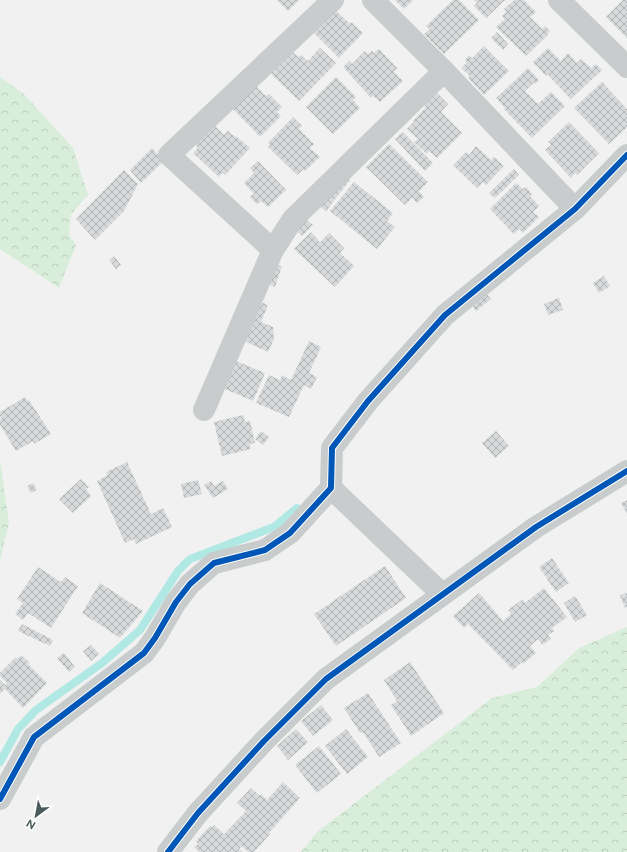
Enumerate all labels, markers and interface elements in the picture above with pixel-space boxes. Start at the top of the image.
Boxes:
north arrow [16,796,56,836]
text: N [24,816,38,832]

